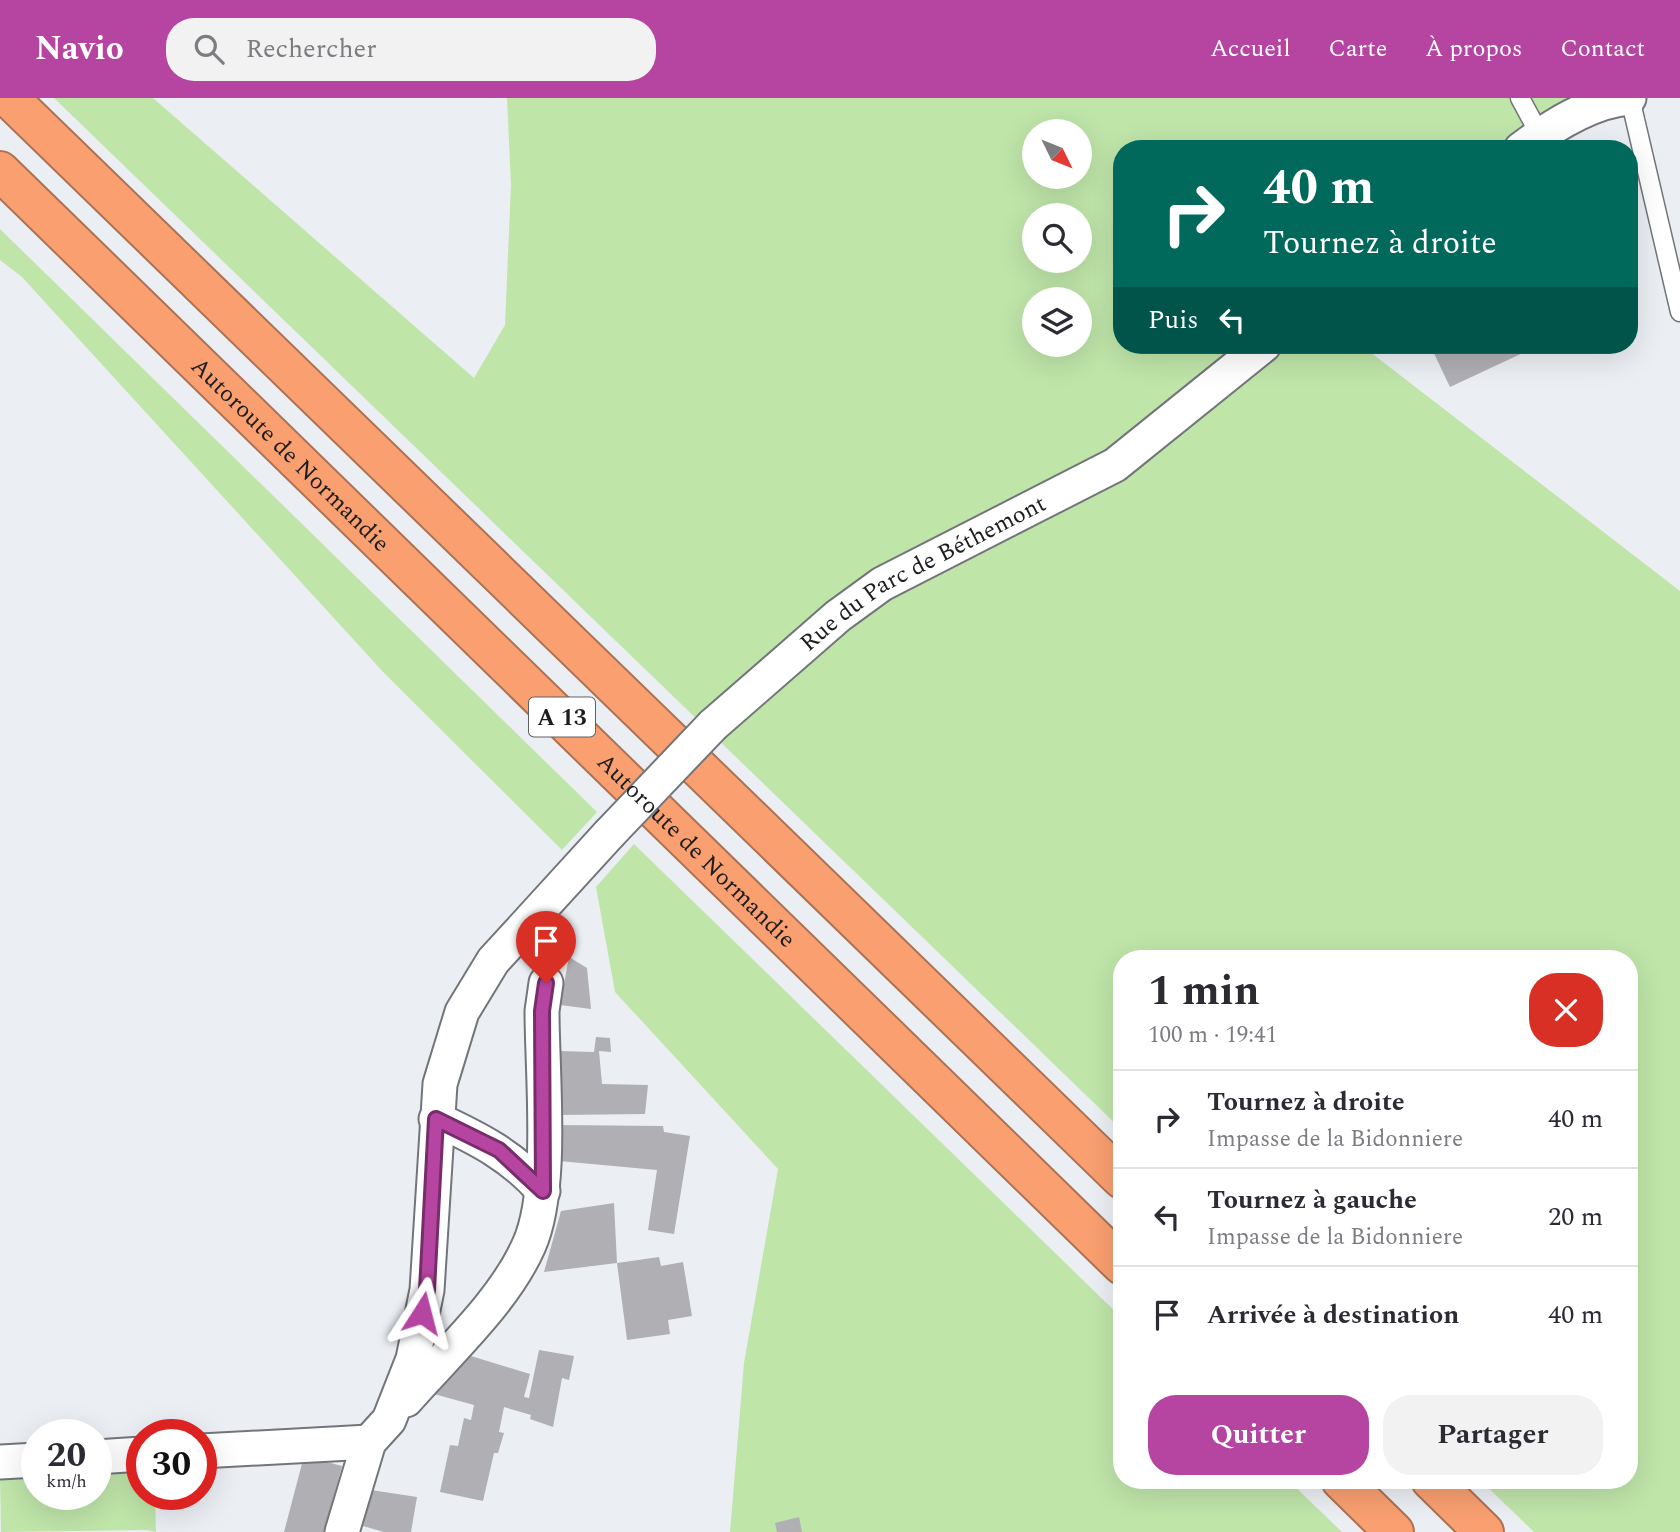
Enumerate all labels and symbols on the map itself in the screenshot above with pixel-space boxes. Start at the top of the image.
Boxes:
north arrow [1022,119,1092,189]
street label: Autoroute de Normandie [182,349,398,561]
street label: Rue du Parc de Béthemont [792,486,1053,661]
road number: A 13 [529,698,595,736]
street label: Autoroute de Normandie [588,745,804,957]
pin [516,911,576,983]
position arrow [385,1276,459,1350]
speed limit sign: 30 [126,1419,217,1510]

